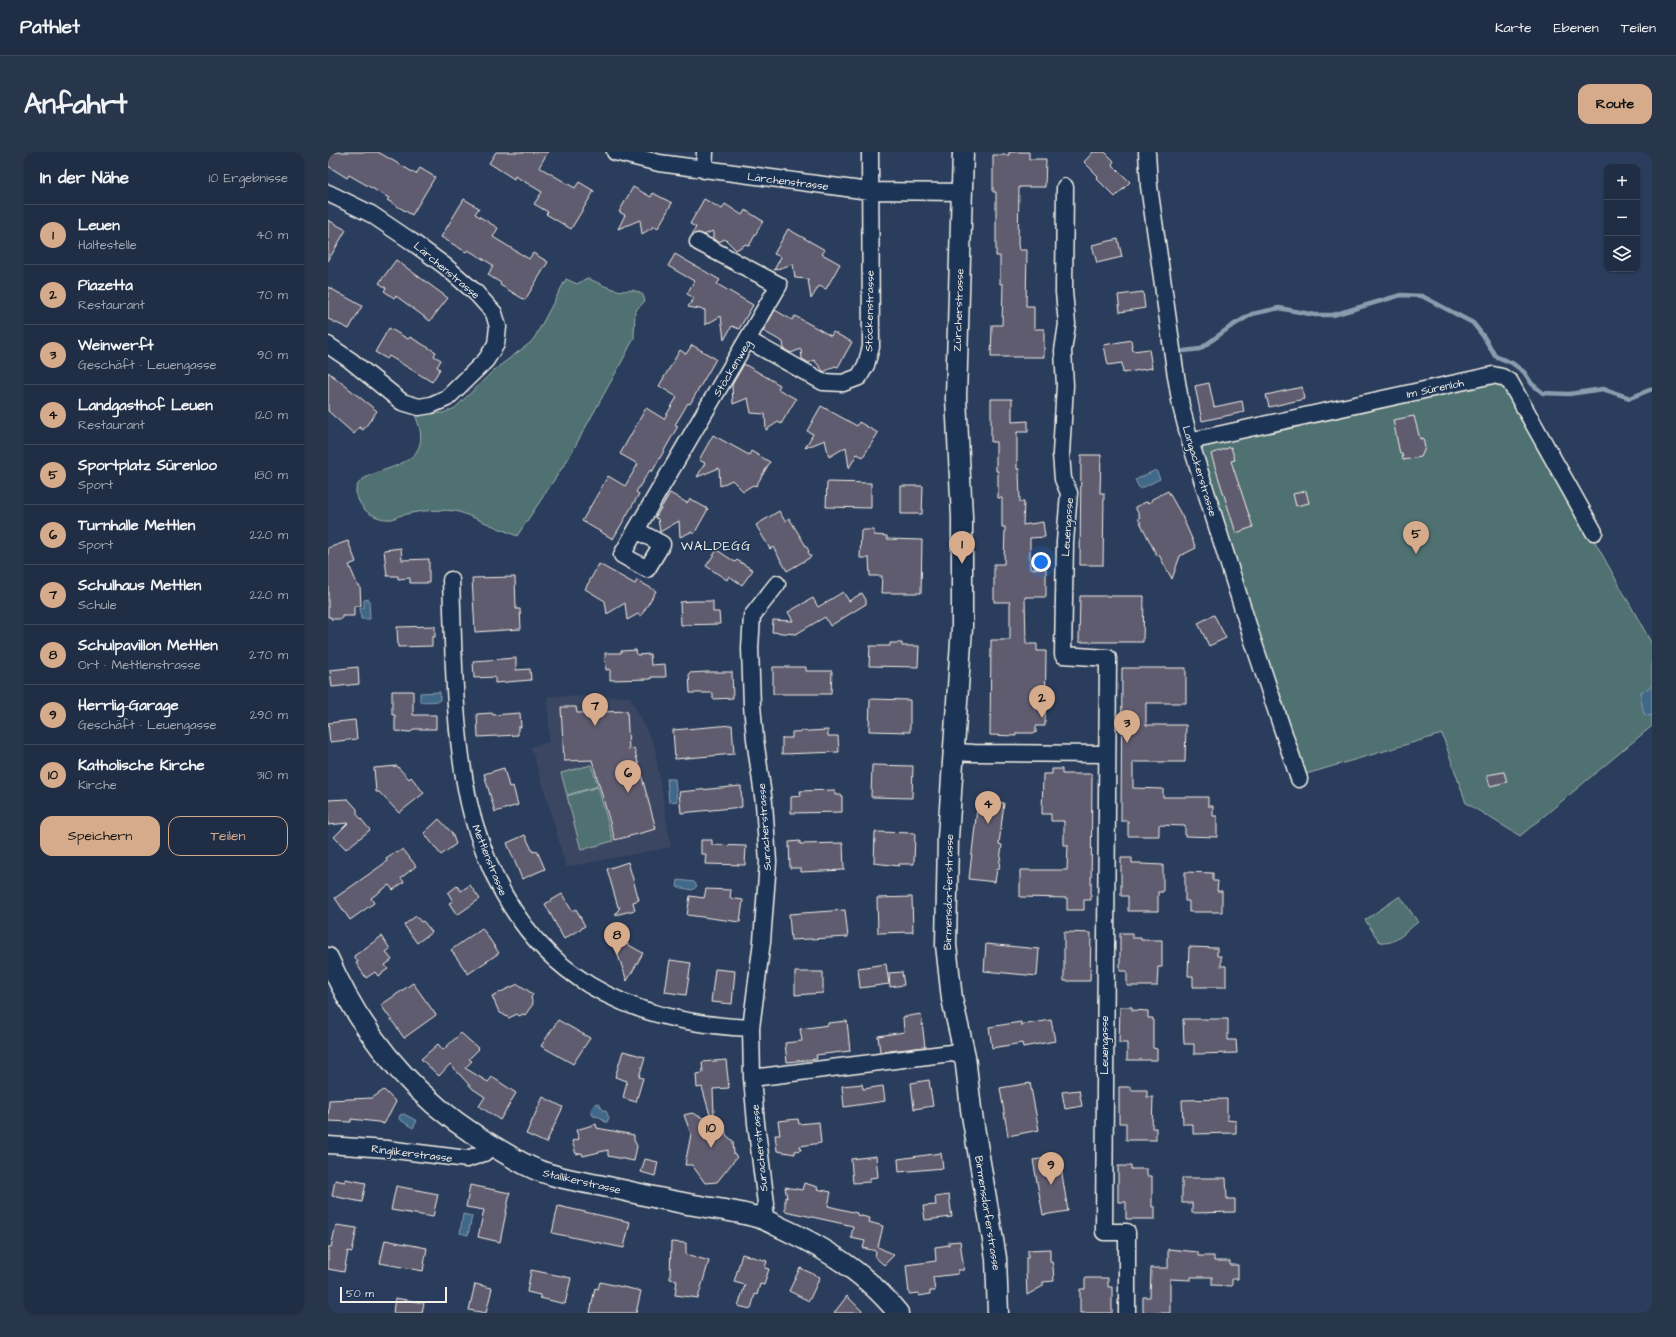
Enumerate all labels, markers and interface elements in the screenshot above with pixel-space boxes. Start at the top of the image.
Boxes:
text: Pathlet [20,14,80,41]
text: Karte [1495,18,1532,38]
text: Ebenen [1554,18,1599,38]
text: Teilen [1621,18,1656,38]
button: Route [1578,84,1652,124]
text: Anfahrt [24,85,127,124]
map controls [1604,164,1640,272]
button: + [1604,164,1640,200]
text: In der Nähe [40,166,129,190]
text: 10 Ergebnisse [208,169,288,187]
street label: Lärchenstrasse [746,169,829,194]
button: − [1604,200,1640,236]
text: Leuen [78,215,120,236]
text: 1 [52,226,54,244]
text: 40 m [256,226,288,244]
text: Haltestelle [78,236,137,254]
button: layers [1604,236,1640,272]
street label: Lärchenstrasse [411,238,483,302]
street label: Zürcherstrasse [950,268,967,352]
street label: Stöckenstrasse [861,270,878,352]
text: Piazetta [78,275,133,296]
text: 2 [49,286,57,304]
text: 70 m [256,286,288,304]
text: Restaurant [78,296,145,314]
text: Weinwerft [78,335,153,356]
street label: Stöckenweg [710,337,756,400]
text: 3 [50,346,56,364]
text: 90 m [257,346,288,364]
text: Geschäft · Leuengasse [78,356,217,374]
street label: Im Sürenloh [1405,375,1466,402]
text: Landgasthof Leuen [78,395,213,416]
text: 4 [49,406,57,424]
text: 120 m [255,406,288,424]
text: Restaurant [78,416,145,434]
street label: Langackerstrasse [1178,424,1220,519]
text: Sportplatz Sürenloo [78,455,217,476]
text: 5 [48,466,58,484]
text: 180 m [254,466,288,484]
text: Sport [78,476,113,494]
street label: Leuengasse [1058,497,1078,557]
text: Turnhalle Mettlen [78,515,195,536]
pin: 5 [1403,521,1429,554]
text: 6 [49,526,57,544]
text: 220 m [250,526,288,544]
pin: 1 [949,531,975,564]
text: Sport [78,536,113,554]
district label: WALDEGG [681,537,751,555]
your location [1031,552,1051,572]
text: Schulhaus Mettlen [78,575,201,596]
text: 7 [49,586,57,604]
text: 220 m [250,586,288,604]
text: Schule [78,596,117,614]
text: Schulpavillon Mettlen [78,635,218,656]
text: 8 [49,646,57,664]
text: 270 m [249,646,288,664]
text: Ort · Mettlenstrasse [78,656,201,674]
pin: 2 [1029,685,1055,718]
pin: 7 [582,693,608,726]
text: Herrlig-Garage [78,695,179,716]
text: 9 [49,706,57,724]
text: 290 m [250,706,288,724]
pin: 3 [1114,710,1140,743]
text: Geschäft · Leuengasse [78,716,217,734]
text: Katholische Kirche [78,755,205,776]
pin: 6 [615,760,641,793]
text: 10 [48,766,58,784]
text: 310 m [256,766,288,784]
text: Kirche [78,776,117,794]
street label: Suracherstrasse [754,783,775,871]
pin: 4 [975,791,1001,824]
button: Speichern [40,816,160,856]
button: Teilen [168,816,288,856]
street label: Mettlenstrasse [468,822,511,898]
street label: Birmensdorferstrasse [940,834,957,950]
pin: 8 [604,922,630,955]
street label: Leuengasse [1097,1016,1113,1074]
street label: Suracherstrasse [747,1104,772,1192]
pin: 10 [698,1115,724,1148]
street label: Ringlikerstrasse [370,1141,453,1167]
pin: 9 [1038,1152,1064,1185]
street label: Birmensdorferstrasse [971,1155,1004,1272]
street label: Stallikerstrasse [541,1165,622,1198]
scale bar [340,1285,447,1304]
text: 50 m [346,1286,374,1301]

